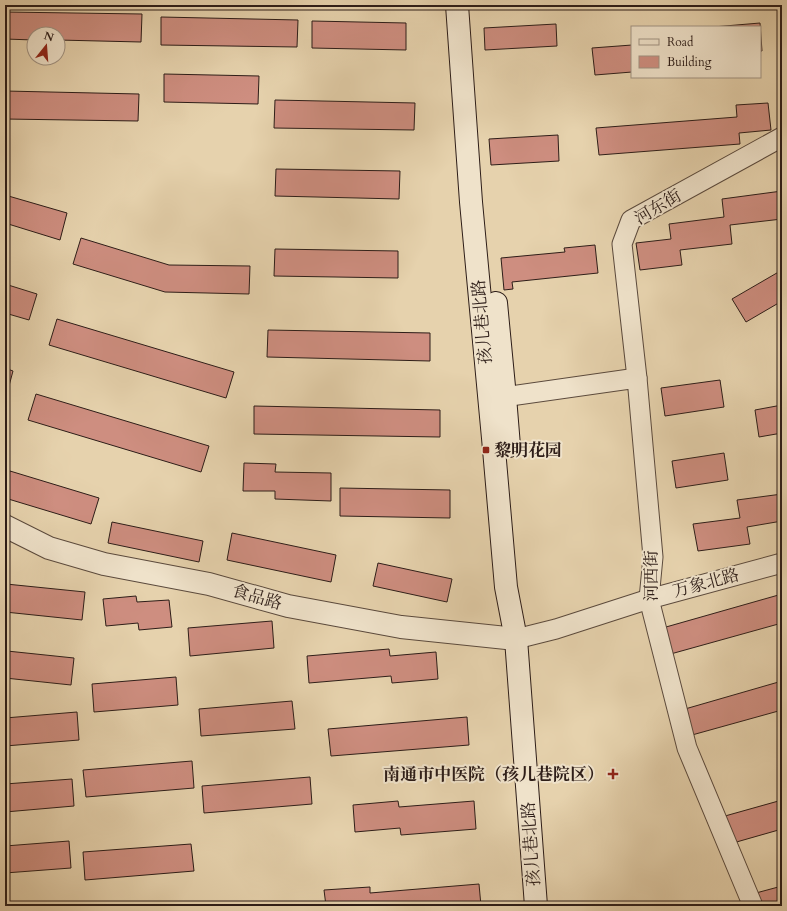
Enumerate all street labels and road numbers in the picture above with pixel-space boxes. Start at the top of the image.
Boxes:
street label: 河东街 [630,184,686,230]
street label: 孩儿巷北路 [467,279,497,365]
street label: 河西街 [640,551,663,602]
street label: 万象北路 [670,563,742,603]
street label: 食品路 [229,579,285,615]
street label: 孩儿巷北路 [517,801,545,887]

